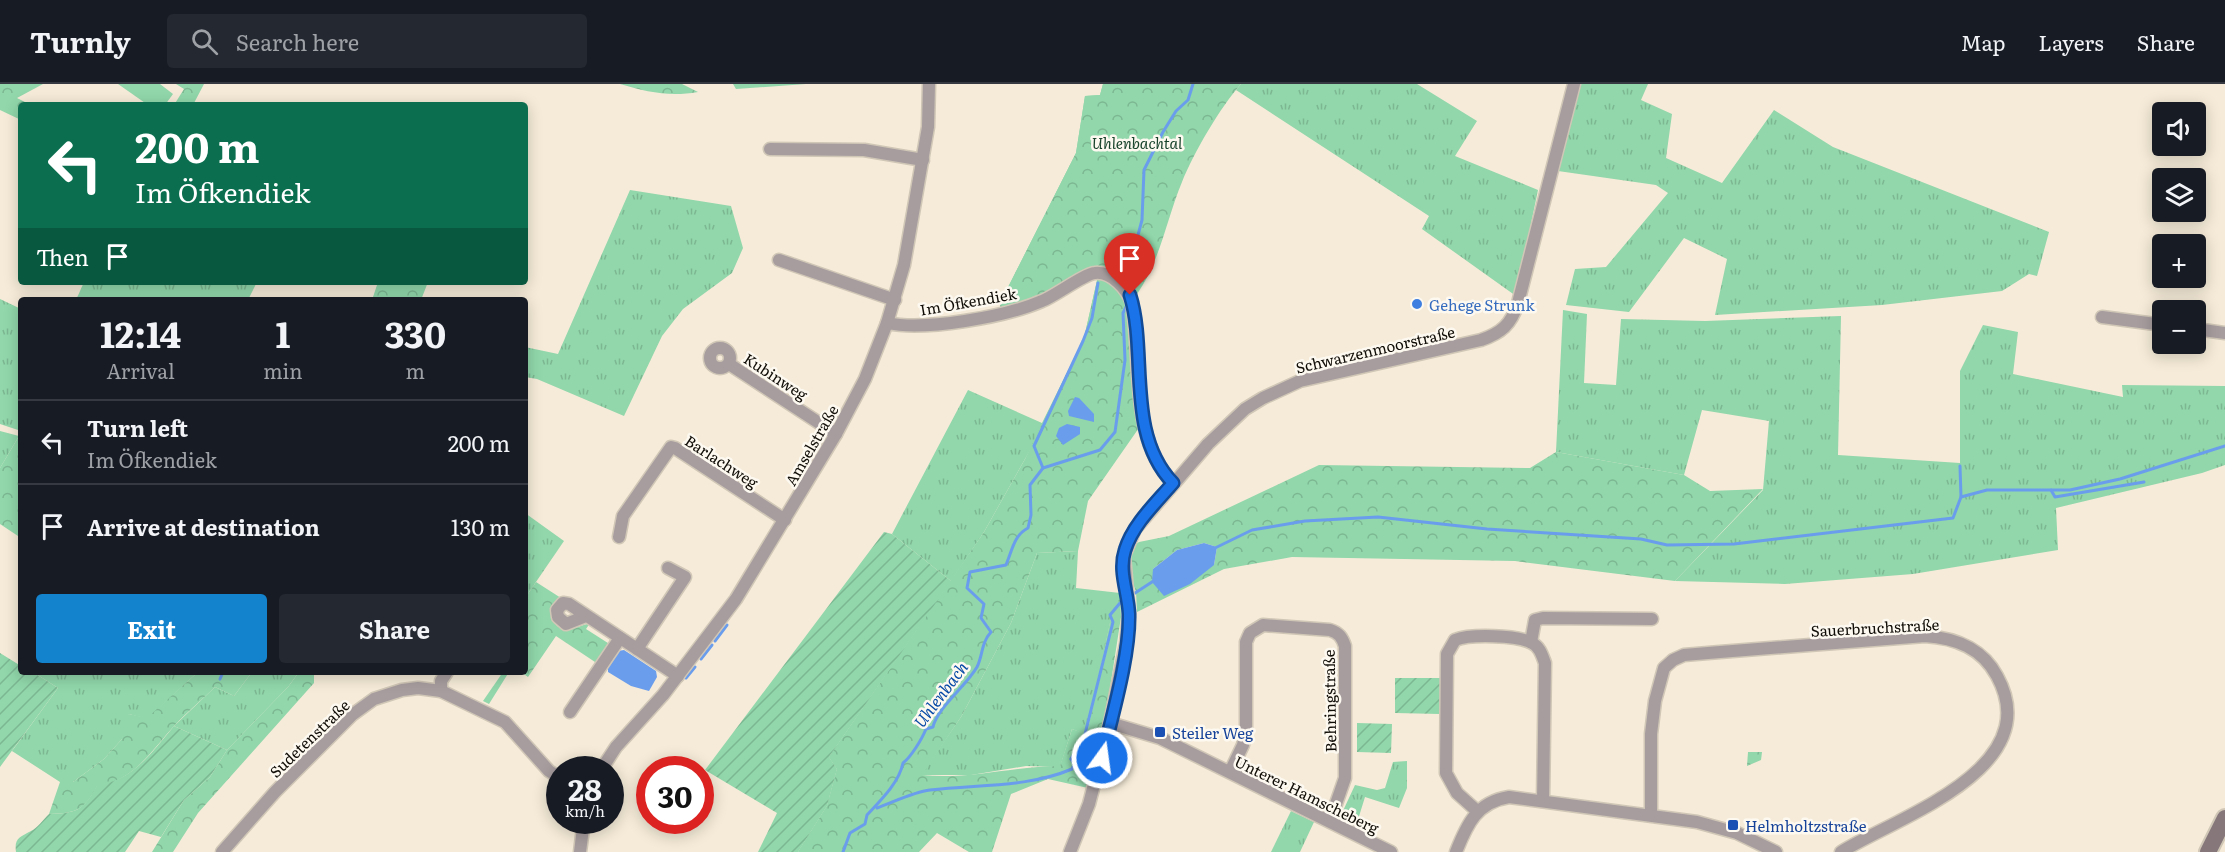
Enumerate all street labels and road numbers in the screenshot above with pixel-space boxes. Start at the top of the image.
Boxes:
street label: Im Öfkendiek [918,281,1019,321]
street label: Schwarzenmoorstraße [1293,319,1457,379]
street label: Kubinweg [739,347,813,406]
street label: Amselstraße [779,400,844,490]
street label: Barlachweg [681,429,764,494]
street label: Sauerbruchstraße [1810,612,1940,642]
street label: Behringstraße [1317,649,1341,753]
street label: Sudetenstraße [264,694,354,782]
street label: Unterer Hamscheberg [1231,749,1384,839]

